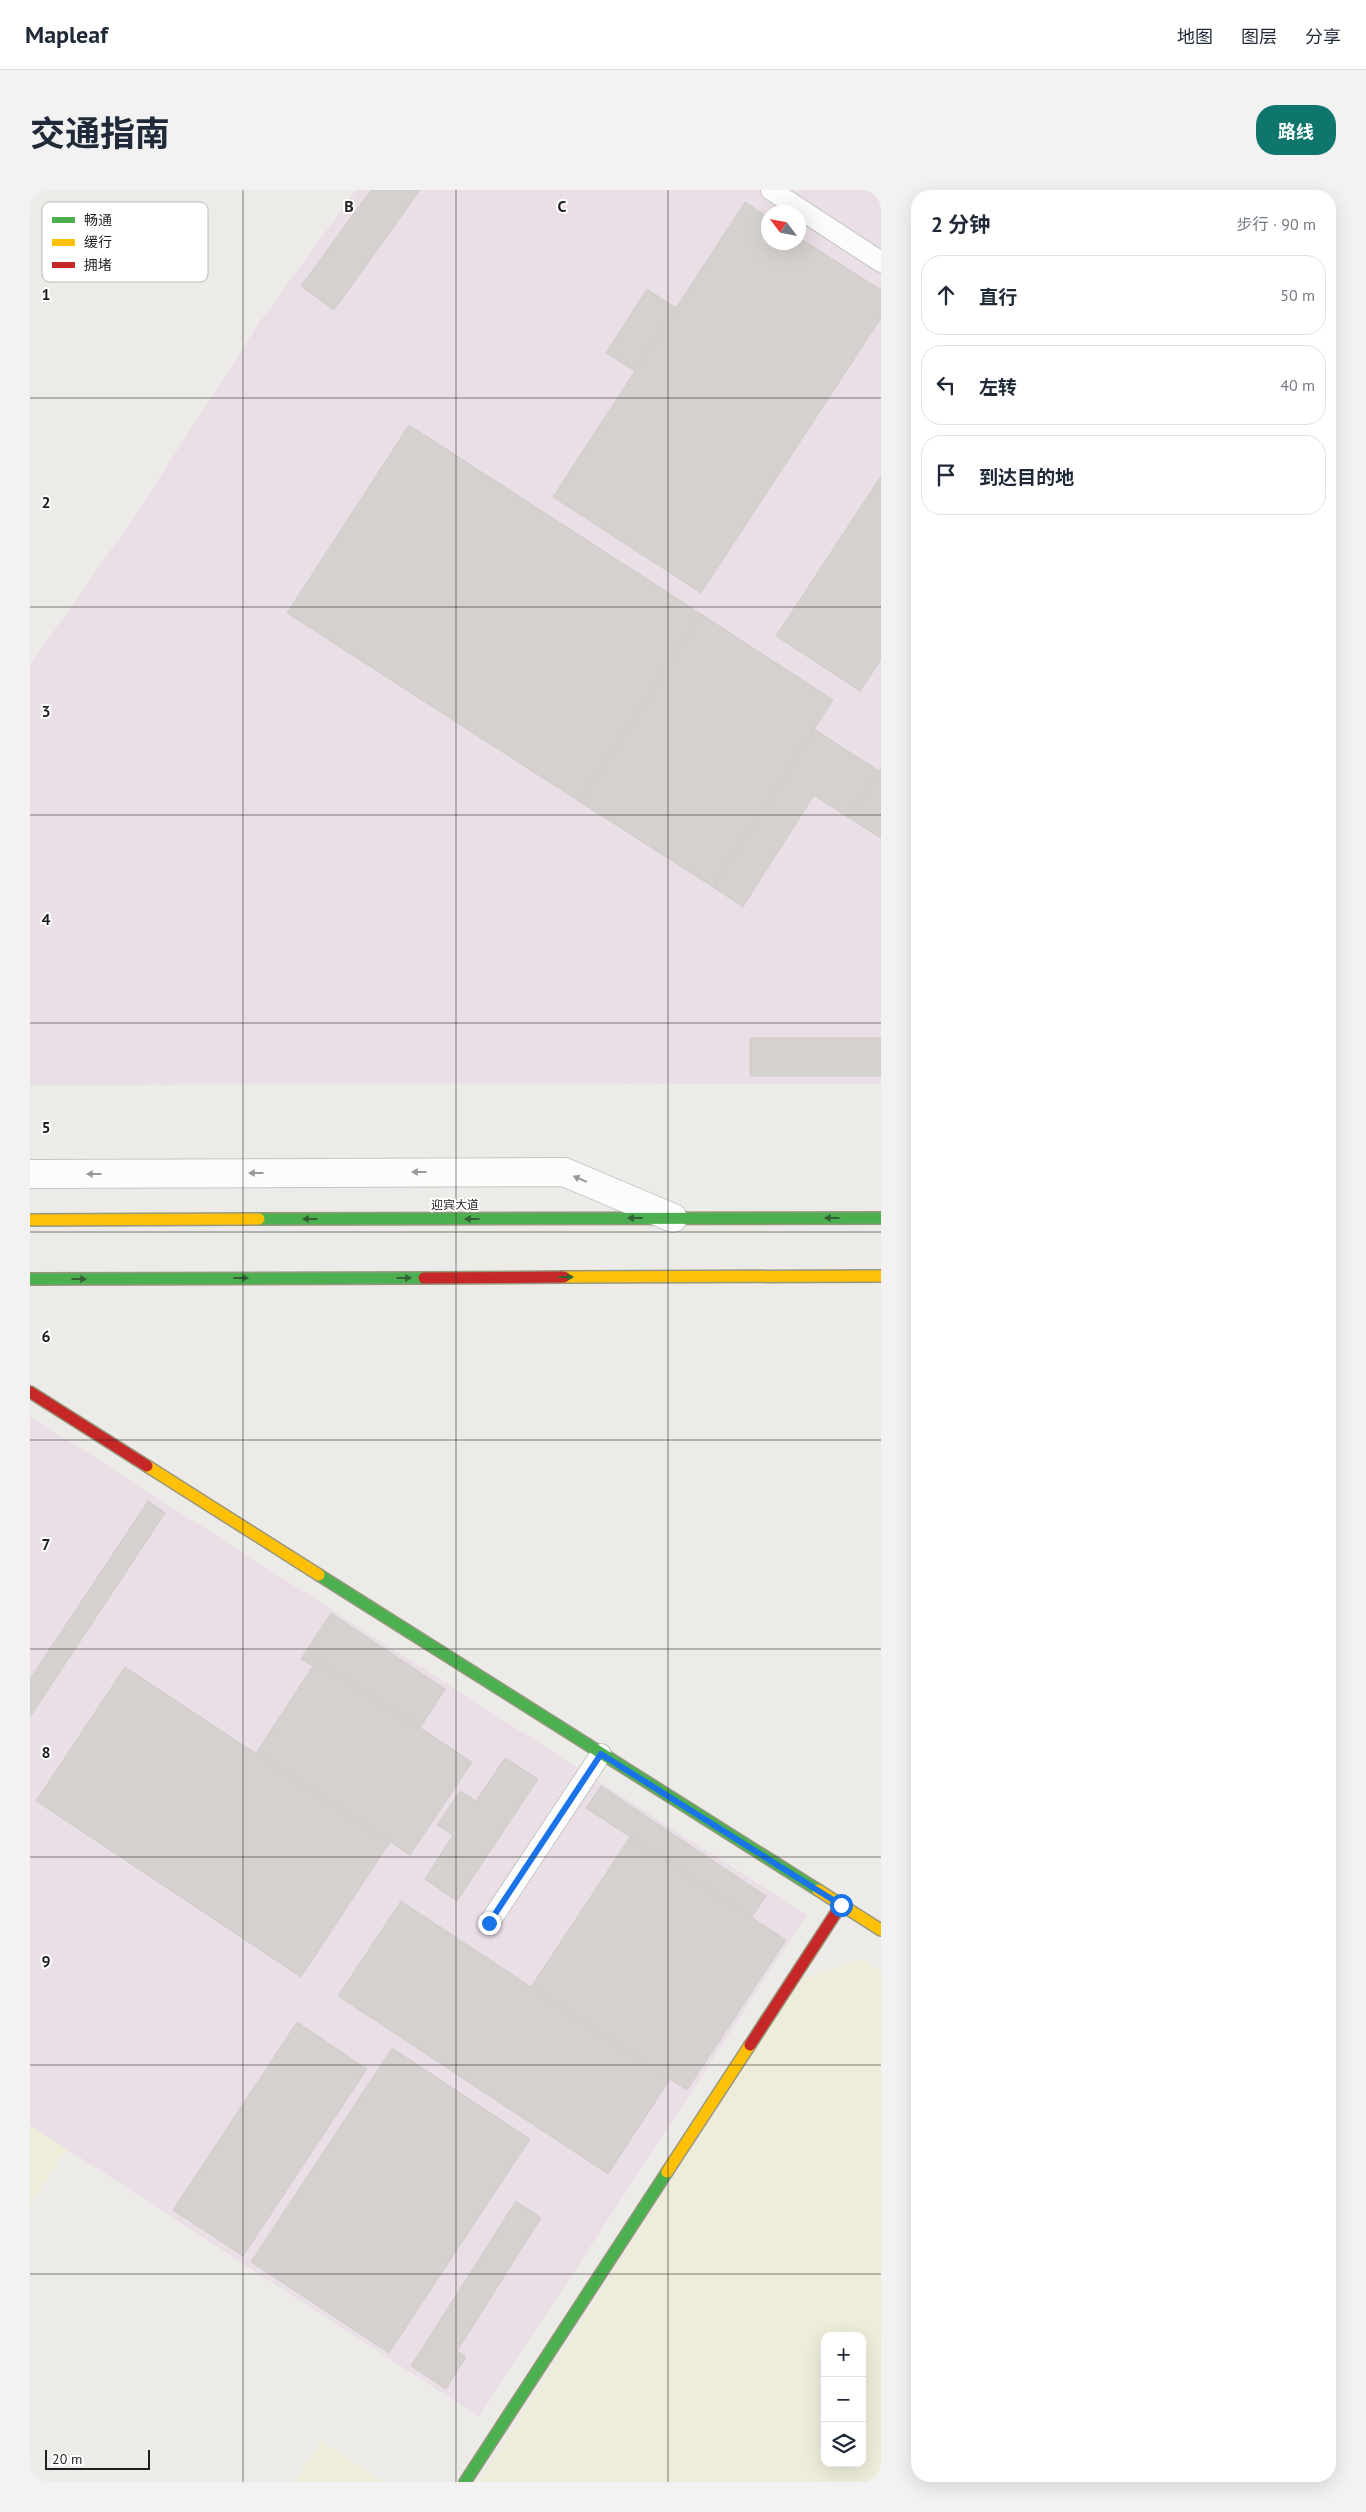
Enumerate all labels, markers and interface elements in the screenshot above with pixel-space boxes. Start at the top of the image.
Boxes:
text: Mapleaf [25,19,108,50]
text: 地图 [1177,25,1213,48]
text: 图层 [1241,25,1277,48]
text: 分享 [1305,25,1341,48]
button: 路线 [1256,105,1336,155]
text: 交通指南 [30,110,170,156]
text: B [344,196,354,216]
text: C [558,196,567,216]
legend [42,202,208,282]
north arrow [761,205,806,250]
text: 畅通 [84,211,112,229]
text: 2 分钟 [931,211,990,238]
text: 步行 · 90 m [1236,214,1316,234]
text: 缓行 [84,233,112,251]
text: 拥堵 [84,256,112,274]
icon: ahead [932,281,960,309]
text: 1 [41,284,51,304]
text: 直行 [979,285,1017,309]
text: 50 m [1280,285,1315,305]
icon: left [932,371,960,399]
text: 左转 [979,375,1017,399]
text: 40 m [1280,375,1315,395]
icon: arrive [932,461,960,489]
text: 到达目的地 [979,465,1074,489]
text: 2 [41,492,51,512]
text: 3 [41,701,51,721]
text: 4 [41,909,51,929]
text: 5 [41,1117,51,1137]
one-way arrow [411,1168,427,1176]
one-way arrow [248,1169,264,1177]
one-way arrow [86,1170,102,1178]
one-way arrow [573,1174,587,1182]
street label: 迎宾大道 [431,1197,479,1212]
one-way arrow [627,1214,643,1222]
one-way arrow [824,1214,840,1222]
one-way arrow [302,1215,318,1223]
one-way arrow [464,1215,480,1223]
one-way arrow [558,1273,574,1281]
one-way arrow [71,1274,87,1282]
one-way arrow [233,1274,249,1282]
one-way arrow [396,1274,412,1282]
text: 6 [41,1326,51,1346]
text: 7 [41,1534,51,1554]
text: 8 [41,1742,51,1762]
route start [830,1894,853,1917]
route end [478,1912,501,1935]
text: 9 [41,1951,51,1971]
map controls [821,2332,866,2467]
button: + [821,2332,866,2377]
button: − [821,2377,866,2422]
button: layers [821,2422,866,2467]
scale bar [45,2447,150,2470]
text: 20 m [52,2450,82,2468]

